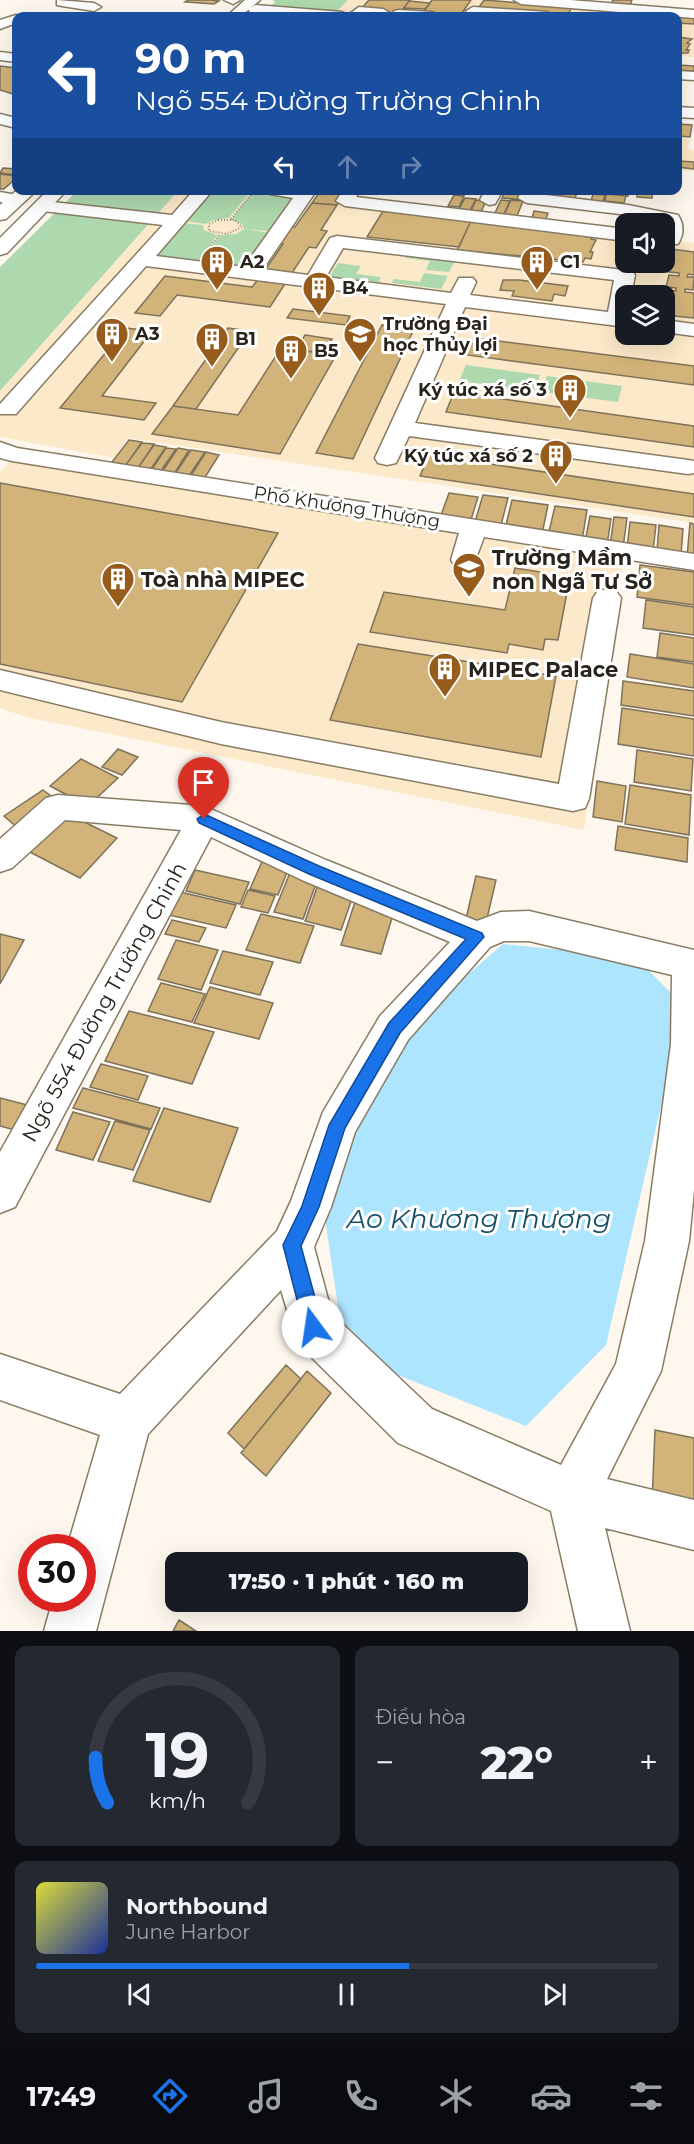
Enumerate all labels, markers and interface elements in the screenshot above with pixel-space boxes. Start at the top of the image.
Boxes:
text: 90 m [135,32,246,84]
icon: left [36,36,114,114]
text: Ngõ 554 Đường Trường Chinh [135,84,541,117]
icon: left [268,150,301,183]
icon: ahead [331,150,364,183]
icon: right [394,150,427,183]
map controls [615,213,675,345]
button: sound [615,213,675,273]
building icon: A2 [199,244,235,291]
building icon: C1 [519,244,555,291]
place label: A2 [239,251,265,273]
place label: C1 [560,251,580,273]
building icon: B4 [301,270,337,317]
place label: B4 [342,277,369,299]
button: layers [615,285,675,345]
place label: Trường Đại học Thủy lợi [383,313,497,356]
building icon: A3 [94,316,130,363]
school or university icon: Trường Đại học Thủy lợi [342,316,378,363]
building icon: B1 [194,321,230,368]
place label: A3 [134,323,160,345]
place label: B1 [235,328,256,350]
building icon: B5 [273,333,309,380]
place label: B5 [314,340,339,362]
building icon: Ký túc xá số 3 [552,372,588,419]
place label: Ký túc xá số 3 [418,379,547,401]
building icon: Ký túc xá số 2 [538,438,574,485]
place label: Ký túc xá số 2 [404,445,533,467]
street label: Phố Khương Thượng [252,481,442,533]
place label: Trường Mầm non Ngã Tư Sở [492,545,652,594]
school or university icon: Trường Mầm non Ngã Tư Sở [451,551,487,598]
building icon: Toà nhà MIPEC [100,561,136,608]
place label: Toà nhà MIPEC [141,567,305,592]
building icon: MIPEC Palace [427,651,463,698]
place label: MIPEC Palace [468,657,618,682]
pin [178,757,229,819]
icon: arrive [187,766,220,799]
street label: Ngõ 554 Đường Trường Chinh [16,858,192,1146]
water label: Ao Khương Thượng [345,1202,611,1235]
position arrow [281,1295,345,1359]
speed limit sign: 30 [18,1534,96,1612]
text: 17:50 · 1 phút · 160 m [229,1568,464,1595]
text: Điều hòa [376,1705,466,1729]
text: 19 [145,1717,209,1793]
text: 22° [480,1735,553,1790]
text: − [376,1742,394,1782]
text: + [639,1742,658,1782]
text: km/h [149,1787,206,1813]
text: Northbound [126,1893,268,1920]
text: June Harbor [126,1920,250,1944]
icon: previous [123,1978,156,2011]
icon: pause [330,1978,363,2011]
icon: next [538,1978,571,2011]
icon: directions [149,2075,191,2117]
icon: music [245,2075,287,2117]
icon: phone [340,2075,382,2117]
icon: climate [435,2075,477,2117]
icon: car [530,2075,572,2117]
icon: filters [625,2075,667,2117]
text: 17:49 [27,2080,96,2113]

